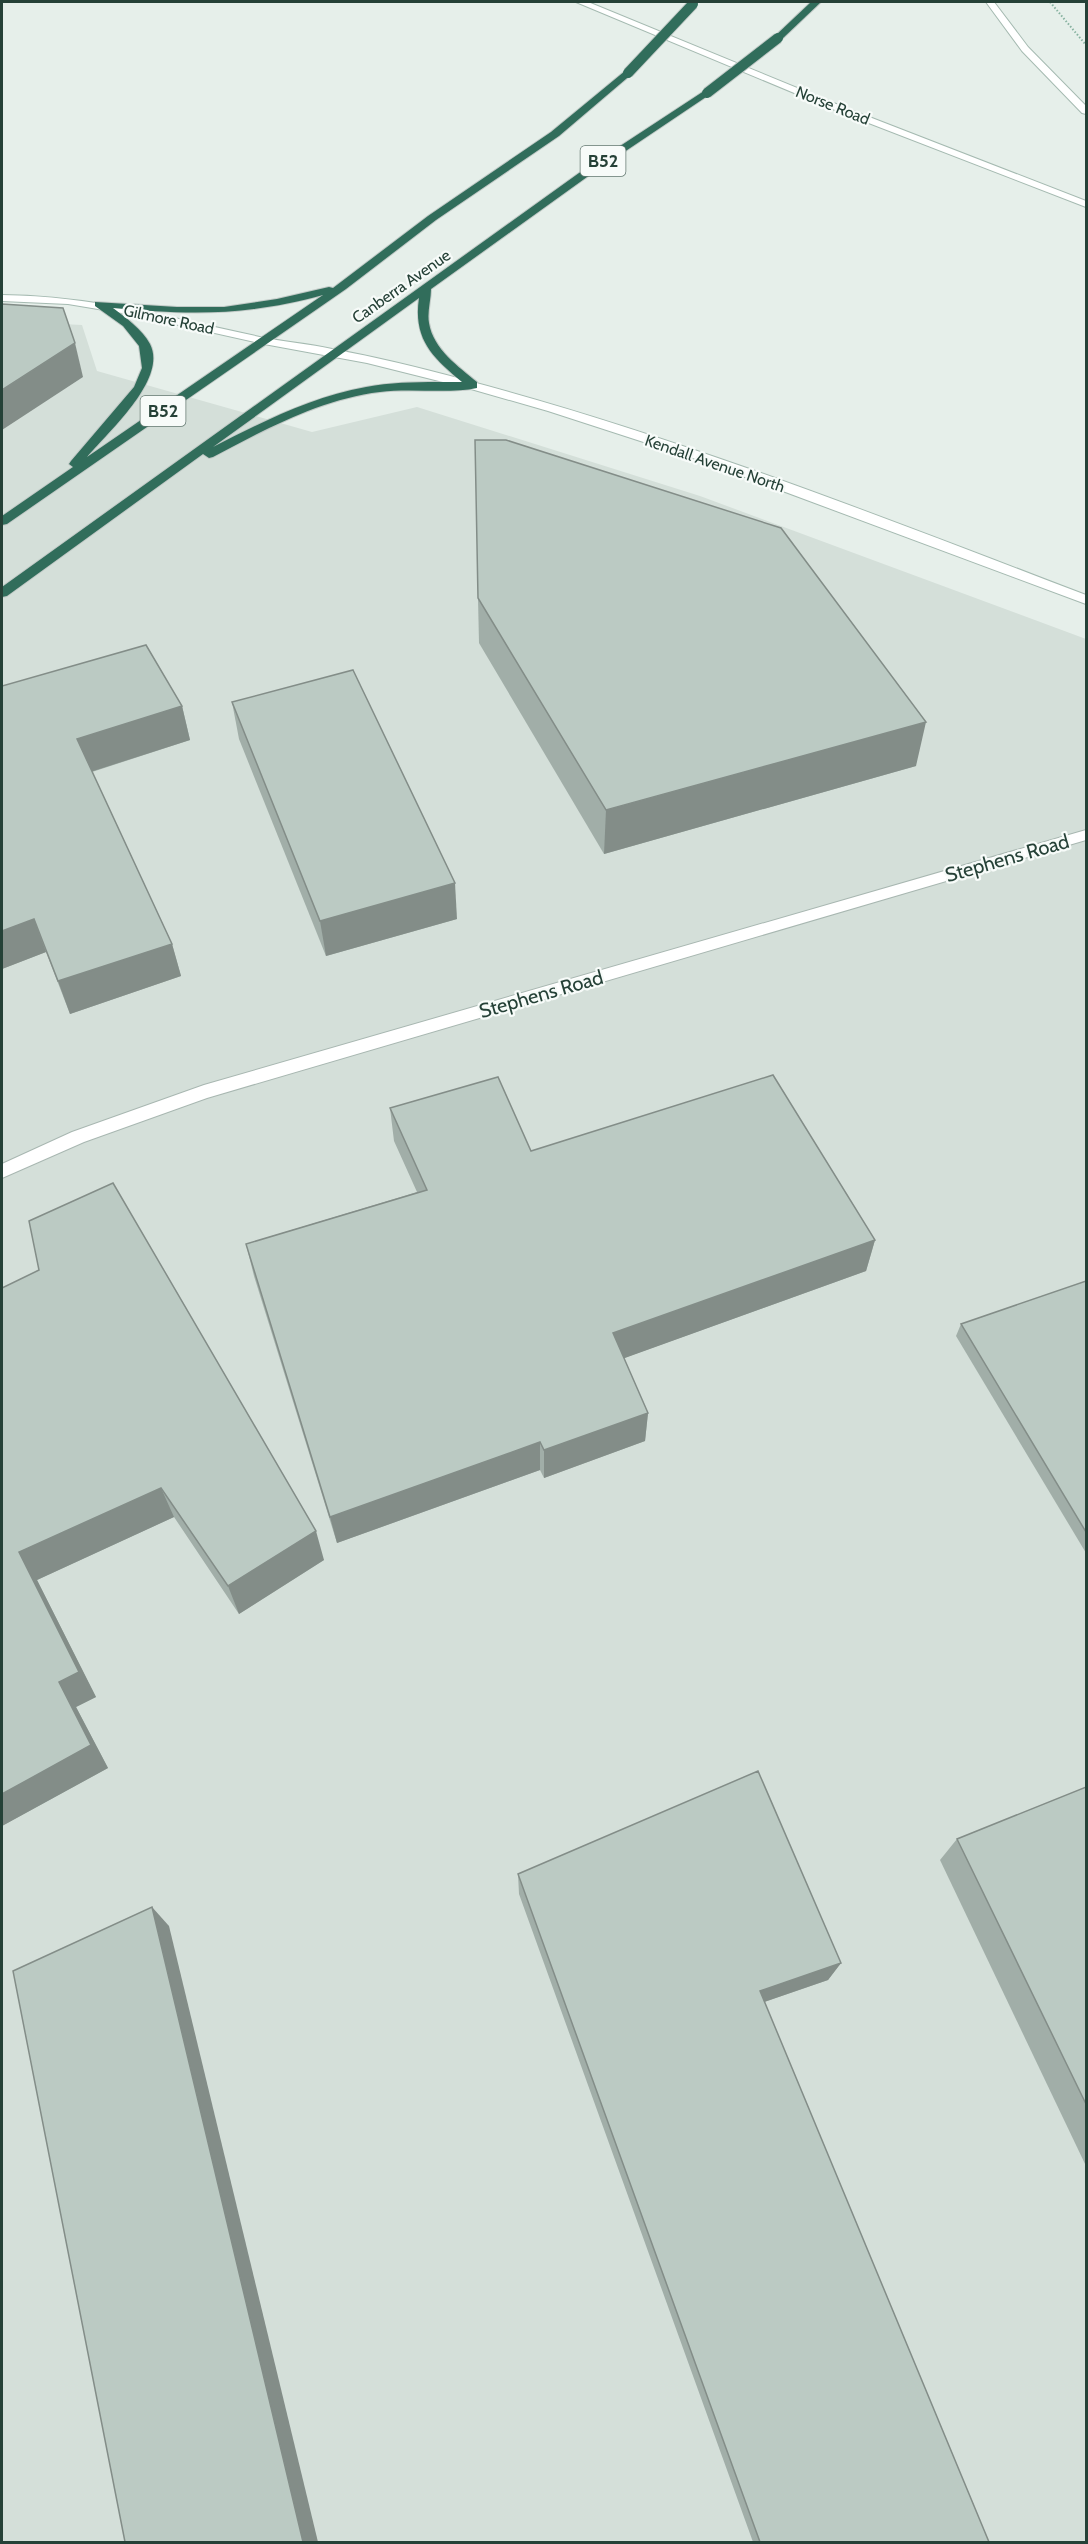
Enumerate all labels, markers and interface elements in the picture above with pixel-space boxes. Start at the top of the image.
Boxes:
street label: Norse Road [793,82,873,129]
road number: B52 [580,146,626,176]
street label: Canberra Avenue [348,245,454,327]
street label: Gilmore Road [122,301,216,338]
road number: B52 [140,396,186,426]
street label: Kendall Avenue North [642,431,787,496]
street label: Stephens Road [942,829,1072,887]
street label: Stephens Road [476,965,606,1023]

